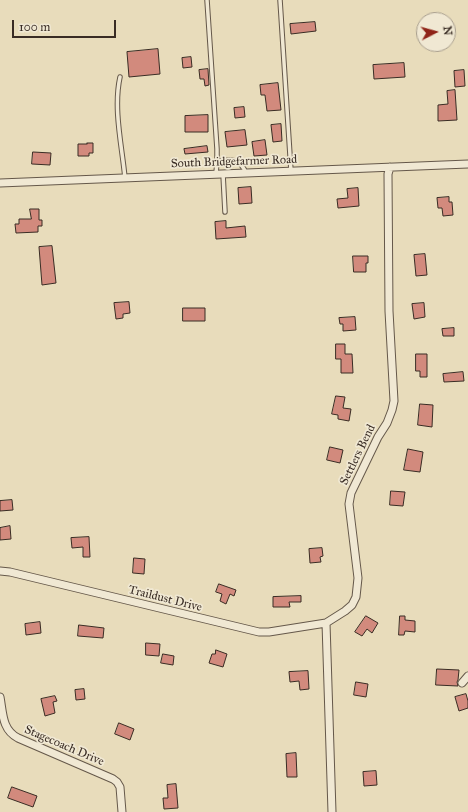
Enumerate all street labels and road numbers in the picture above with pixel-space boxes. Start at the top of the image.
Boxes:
street label: South Bridgefarmer Road [171,153,297,171]
street label: Settlers Bend [337,422,379,488]
street label: Traildust Drive [127,583,203,615]
street label: Stagecoach Drive [22,723,106,769]

